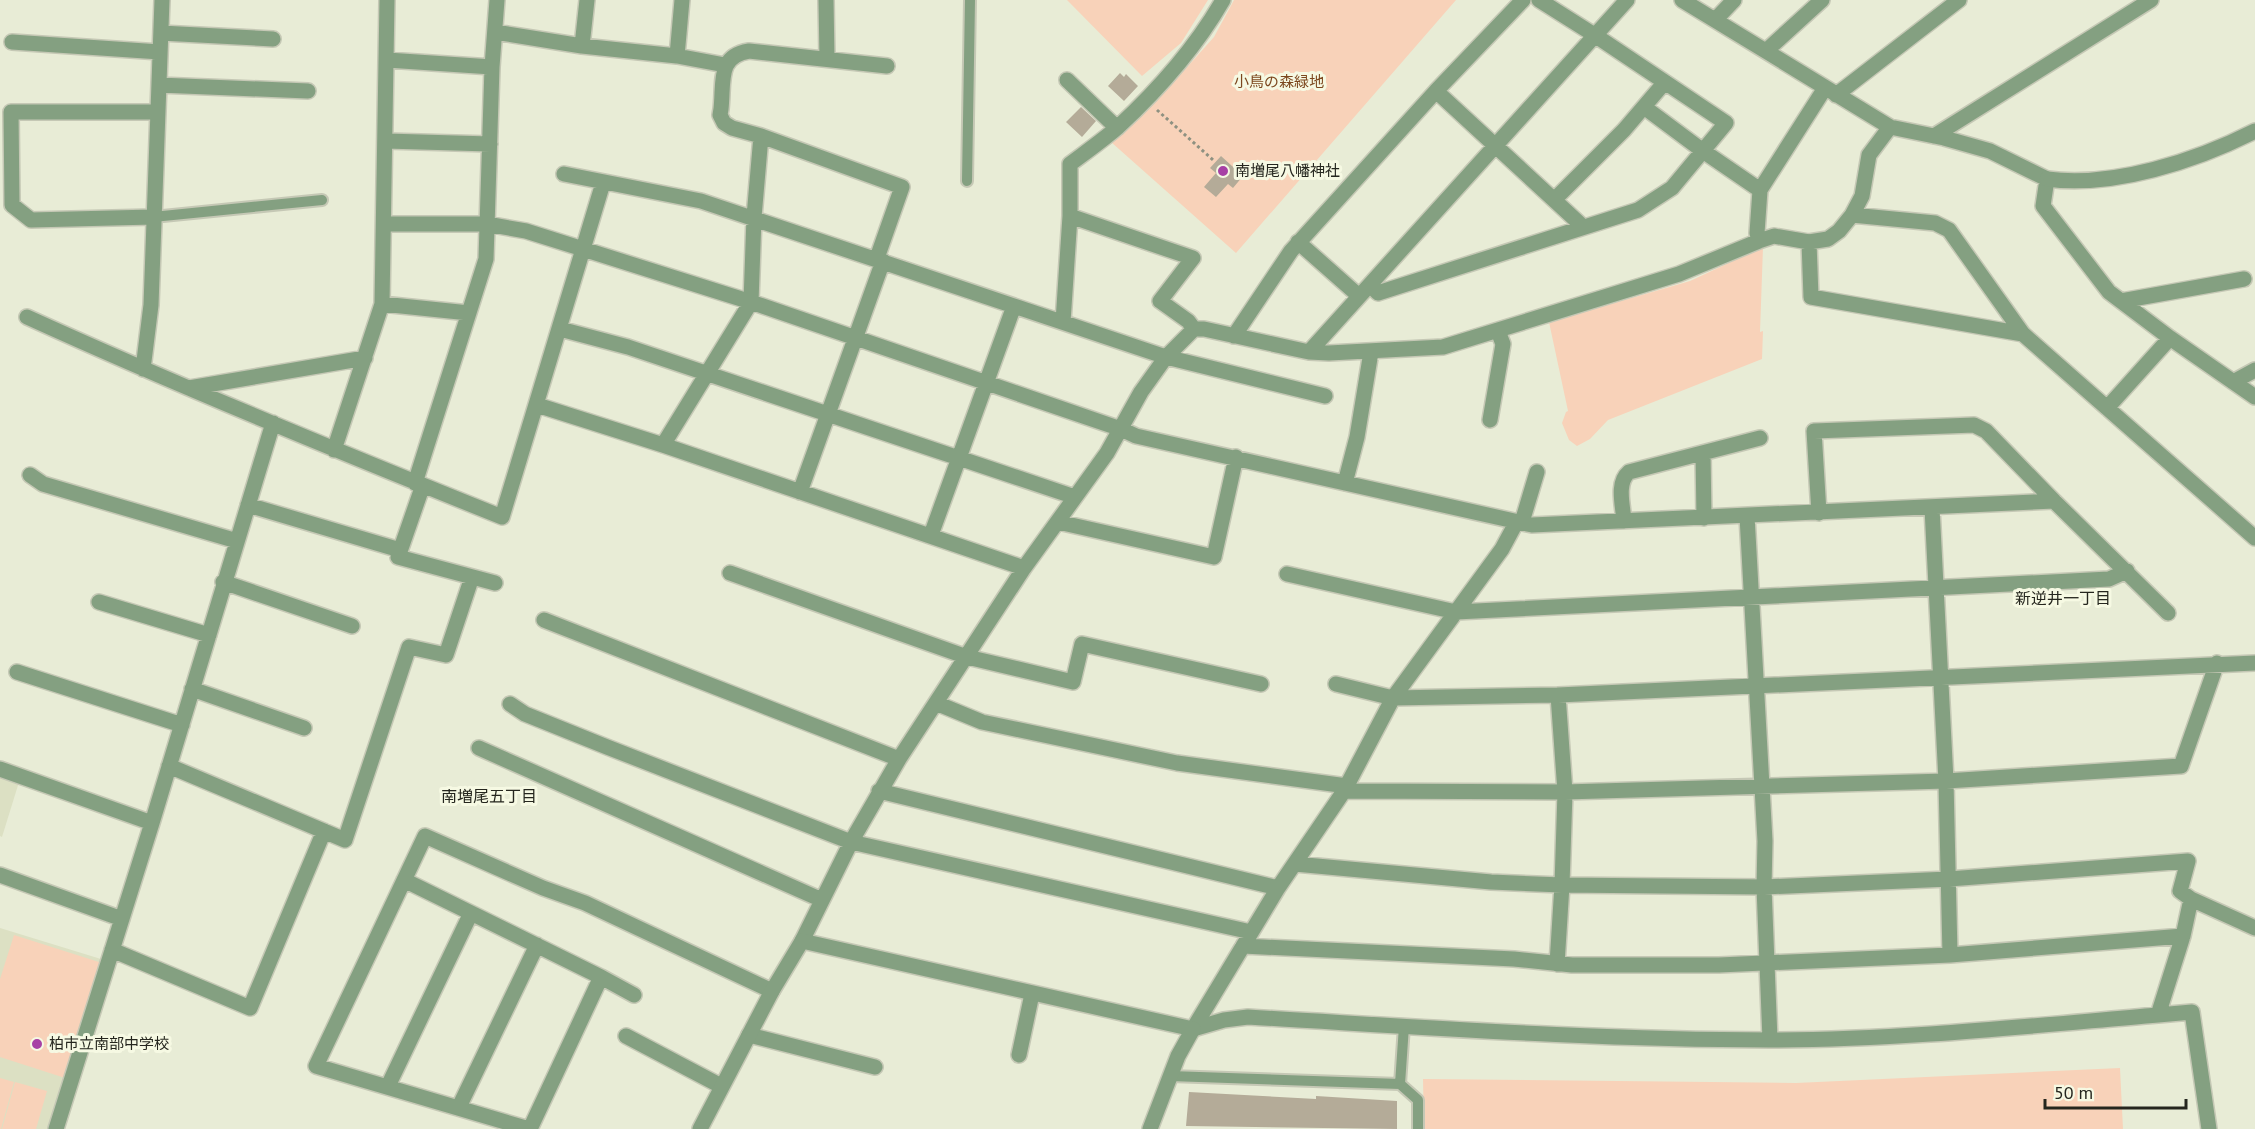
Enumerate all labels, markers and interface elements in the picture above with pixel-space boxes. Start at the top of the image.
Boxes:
park label: 小鳥の森緑地 [1234,72,1324,91]
place label: 南増尾八幡神社 [1235,161,1340,180]
marker: 南増尾八幡神社 [1216,164,1230,178]
district label: 新逆井一丁目 [2015,588,2111,608]
district label: 南増尾五丁目 [441,786,537,806]
place label: 柏市立南部中学校 [49,1034,169,1053]
marker: 柏市立南部中学校 [30,1037,44,1051]
scale bar [2045,1072,2186,1110]
text: 50 m [2054,1081,2093,1104]

